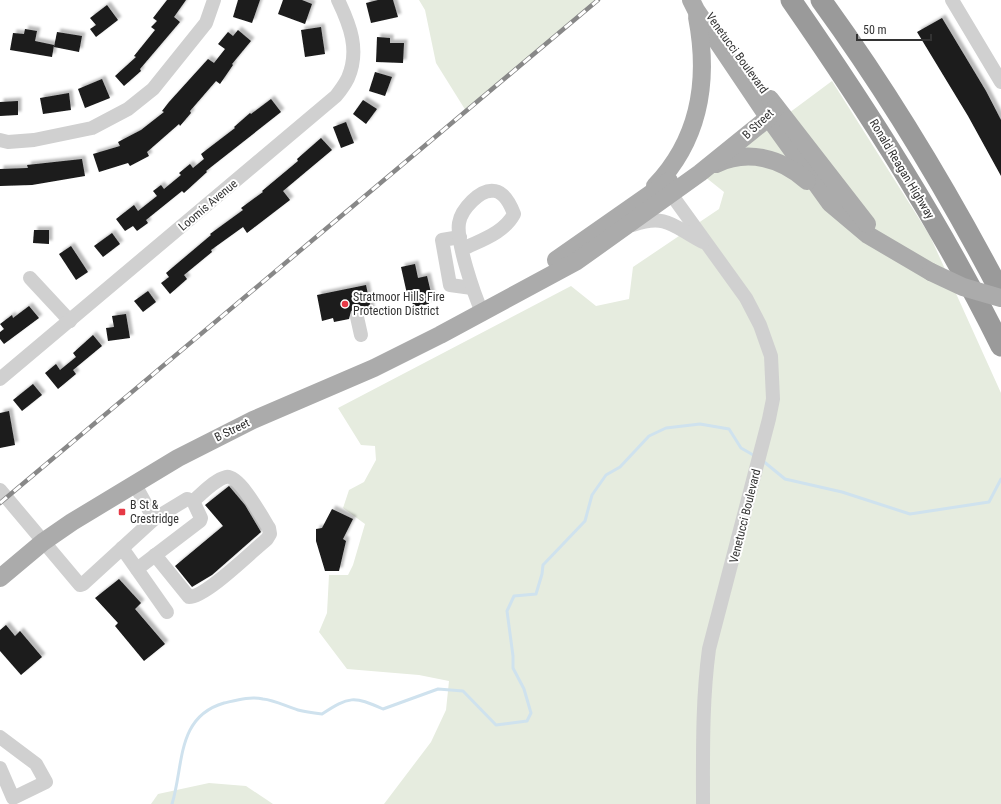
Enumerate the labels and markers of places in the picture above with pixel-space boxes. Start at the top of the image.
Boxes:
place label: Stratmoor Hills Fire Protection District [353,290,445,318]
marker: Stratmoor Hills Fire Protection District [340,299,350,309]
place label: B St & Crestridge [130,498,179,526]
marker: B St & Crestridge [117,507,127,517]

